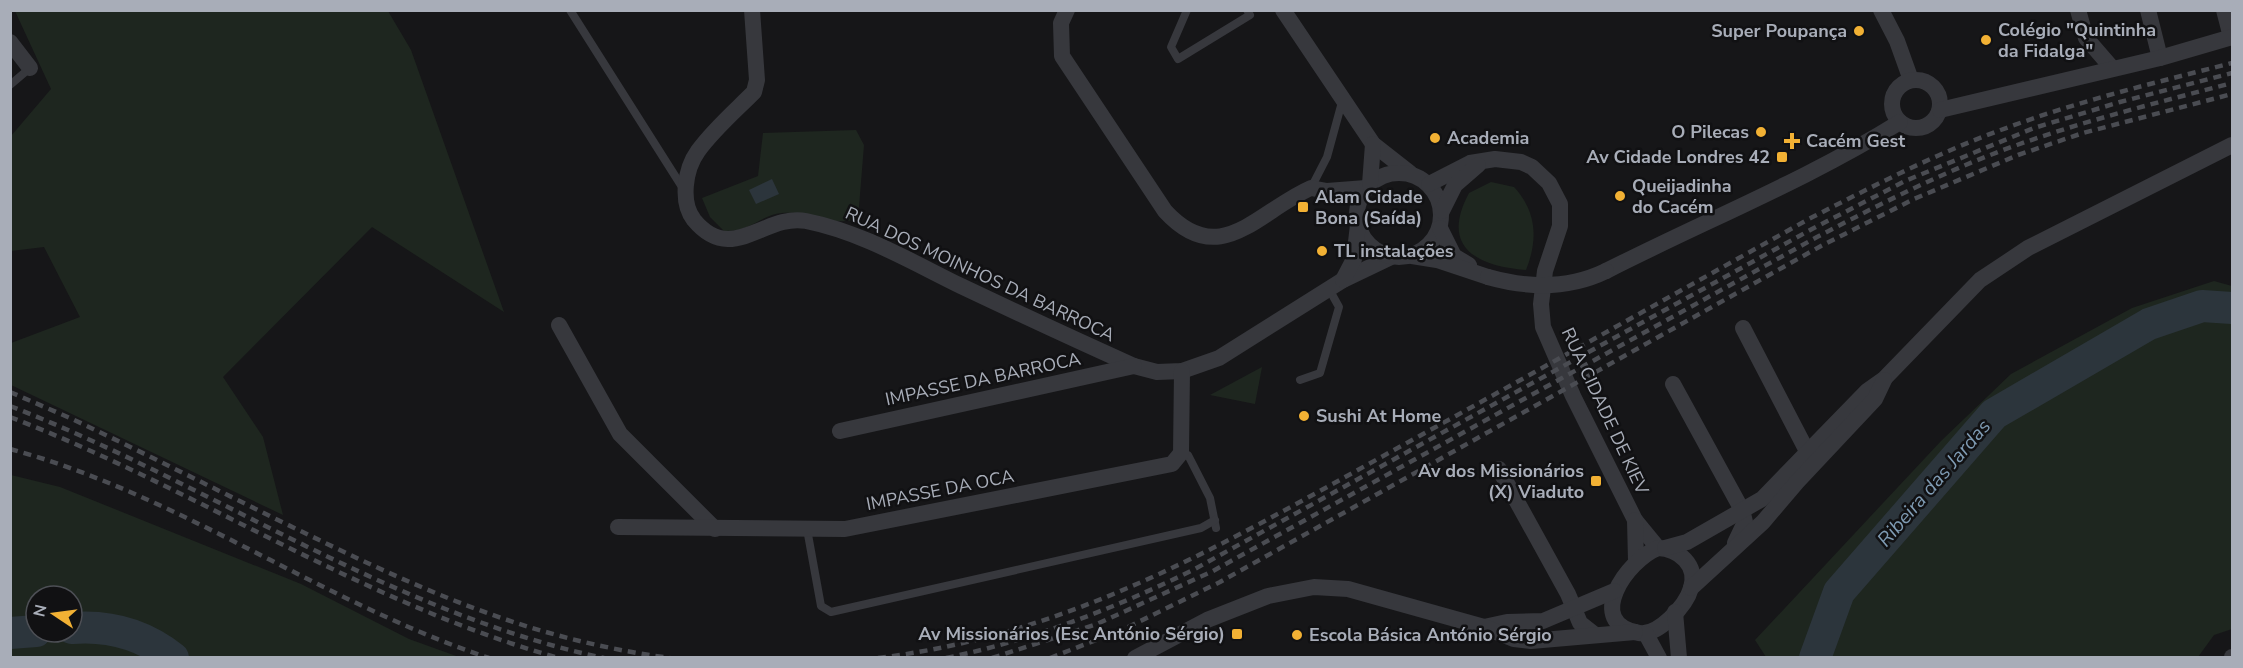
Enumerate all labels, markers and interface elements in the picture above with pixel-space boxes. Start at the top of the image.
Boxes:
place label: Colégio "Quintinha da Fidalga" [1998,18,2156,63]
place label: Super Poupança [1711,19,1847,43]
marker: Super Poupança [1852,24,1866,38]
marker: Colégio "Quintinha da Fidalga" [1979,33,1993,47]
place label: O Pilecas [1671,120,1749,144]
marker: O Pilecas [1754,125,1768,139]
place label: Academia [1447,126,1529,150]
place label: Cacém Gest [1806,129,1905,153]
marker: Academia [1428,131,1442,145]
marker: Cacém Gest [1783,132,1801,150]
place label: Av Cidade Londres 42 [1586,145,1770,169]
marker: Av Cidade Londres 42 [1775,150,1789,164]
place label: Queijadinha do Cacém [1632,174,1732,219]
place label: Alam Cidade Bona (Saída) [1315,185,1423,230]
marker: Queijadinha do Cacém [1613,189,1627,203]
marker: Alam Cidade Bona (Saída) [1296,200,1310,214]
street label: RUA DOS MOINHOS DA BARROCA [841,201,1119,347]
place label: TL instalações [1334,239,1454,263]
marker: TL instalações [1315,244,1329,258]
street label: RUA CIDADE DE KIEV [1556,324,1654,499]
street label: IMPASSE DA BARROCA [883,347,1083,411]
place label: Sushi At Home [1316,404,1442,428]
marker: Sushi At Home [1297,409,1311,423]
water label: Ribeira das Jardas [1871,413,1997,553]
place label: Av dos Missionários (X) Viaduto [1418,459,1584,504]
street label: IMPASSE DA OCA [864,464,1016,516]
marker: Av dos Missionários (X) Viaduto [1589,474,1603,488]
north arrow [24,584,84,644]
text: N [28,603,52,619]
place label: Av Missionários (Esc António Sérgio) [918,622,1225,646]
place label: Escola Básica António Sérgio [1309,623,1552,647]
marker: Av Missionários (Esc António Sérgio) [1230,627,1244,641]
marker: Escola Básica António Sérgio [1290,628,1304,642]

